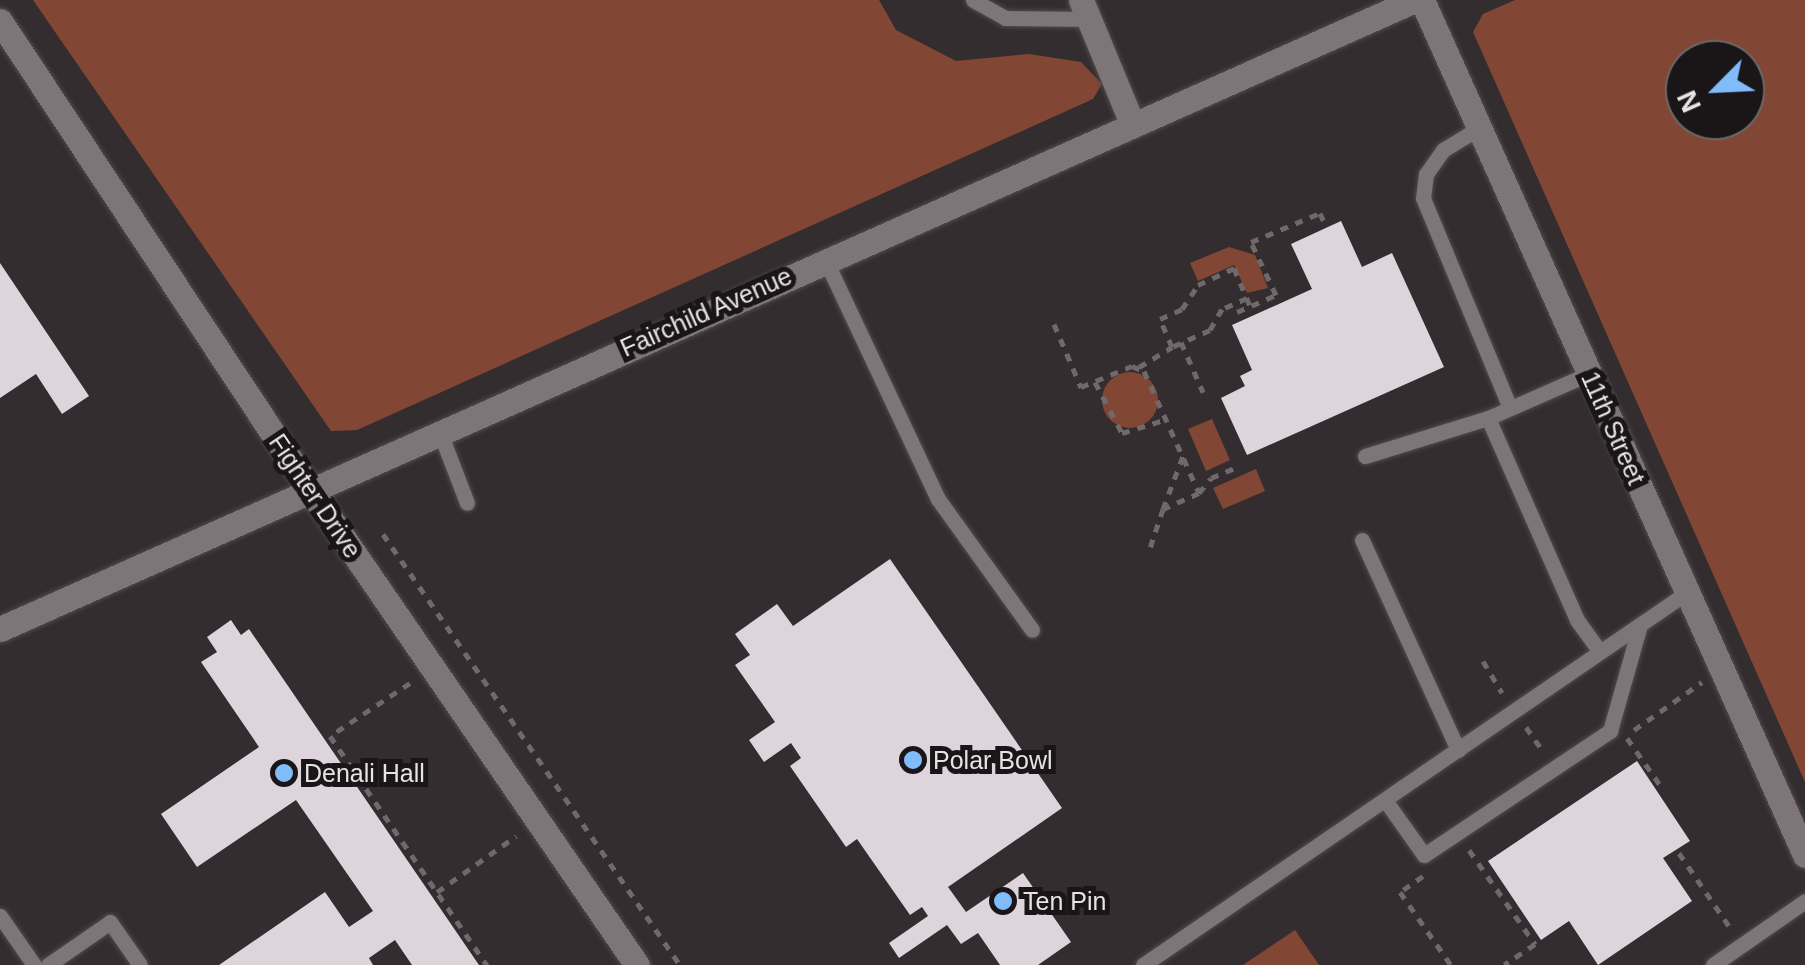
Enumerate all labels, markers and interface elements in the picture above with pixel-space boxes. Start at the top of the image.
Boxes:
north arrow [1665,40,1765,140]
text: N [1671,86,1707,117]
street label: Fairchild Avenue [615,261,797,363]
street label: 11th Street [1575,367,1651,489]
street label: Fighter Drive [263,428,367,564]
place label: Polar Bowl [933,745,1052,775]
marker: Polar Bowl [902,749,924,771]
place label: Denali Hall [304,758,425,788]
marker: Denali Hall [273,762,295,784]
place label: Ten Pin [1023,886,1106,916]
marker: Ten Pin [992,890,1014,912]

